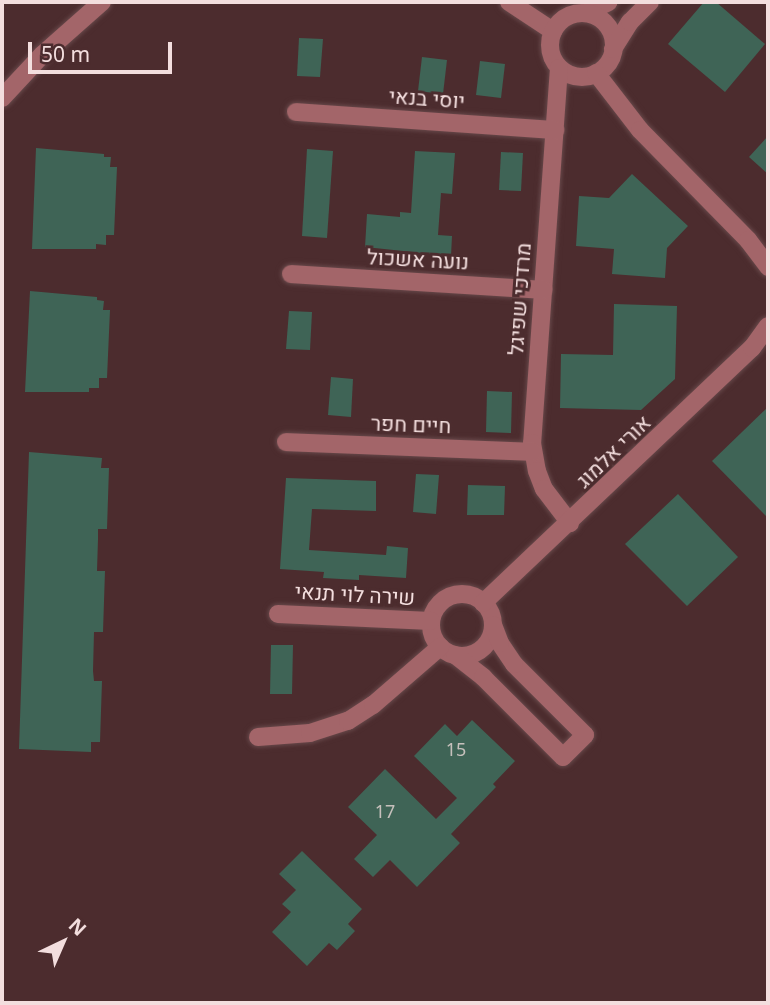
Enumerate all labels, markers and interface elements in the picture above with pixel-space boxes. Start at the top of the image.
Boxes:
scale bar [32,28,175,72]
text: 50 m [41,40,90,68]
street label: יוסי בנאי [388,83,466,113]
street label: מרדכי שפיגל [502,242,536,356]
street label: נועה אשכול [366,244,470,274]
street label: אורי אלמוג [571,409,655,493]
street label: חיים חפר [370,410,452,438]
street label: שירה לוי תנאי [294,578,416,610]
house number: 15 [446,738,466,760]
house number: 17 [375,800,395,822]
north arrow [28,907,98,977]
text: N [63,912,92,942]

